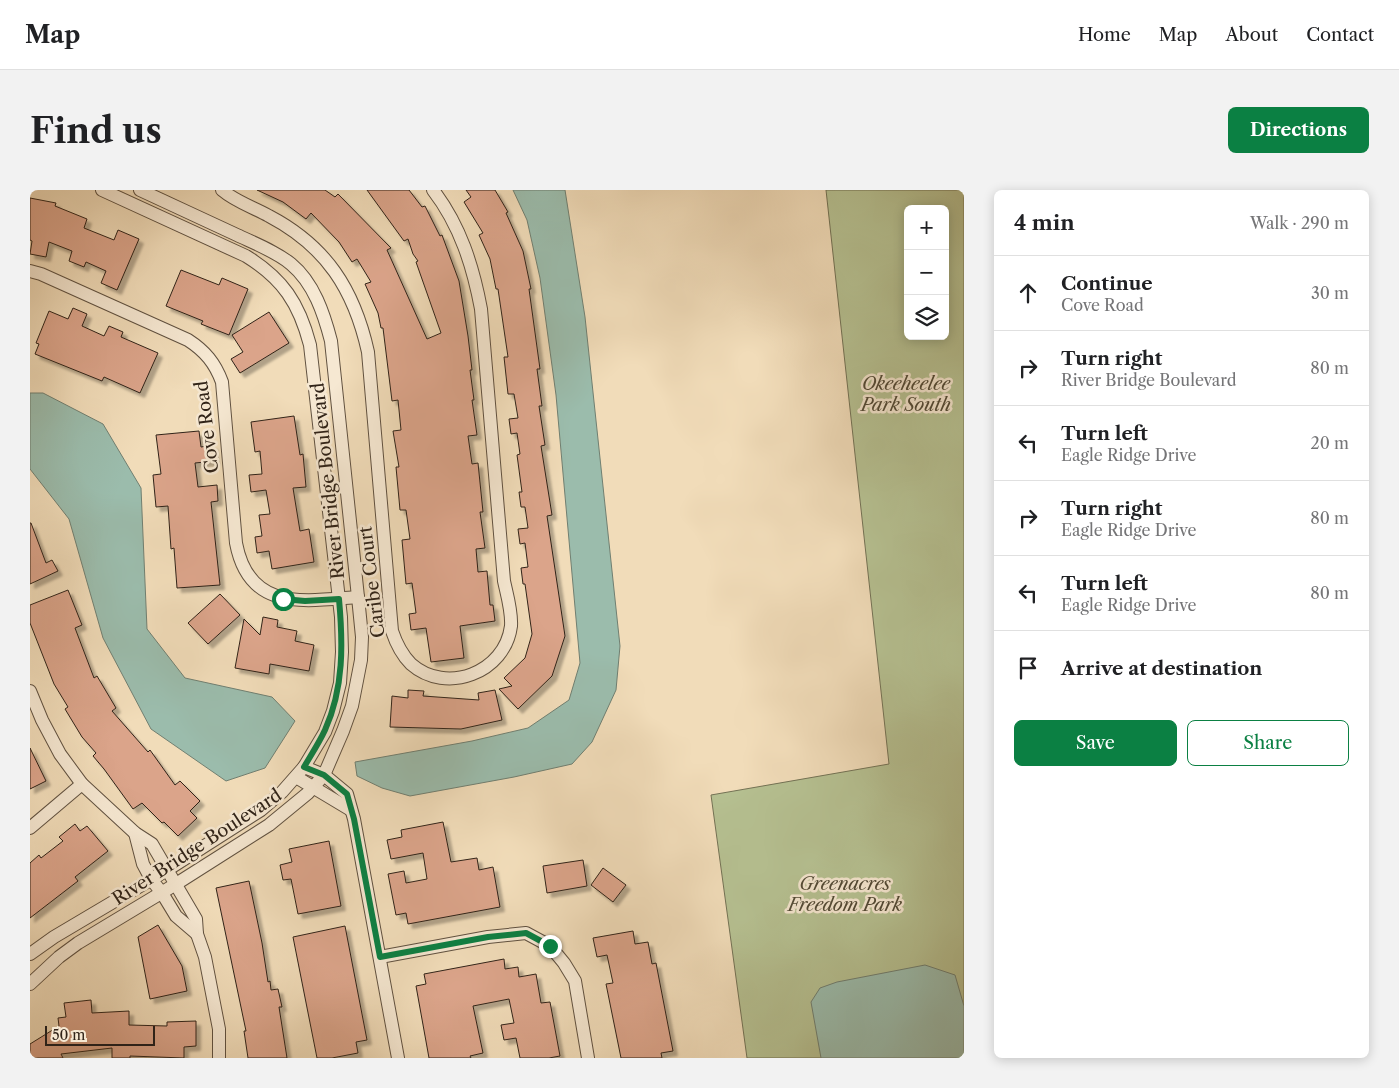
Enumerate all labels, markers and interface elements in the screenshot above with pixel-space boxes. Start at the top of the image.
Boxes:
text: Map [25,20,80,49]
text: Home [1078,24,1131,46]
text: Map [1159,24,1197,46]
text: About [1225,24,1278,46]
text: Contact [1306,24,1374,46]
button: Directions [1228,107,1369,153]
text: Find us [30,109,162,152]
map controls [904,205,949,340]
button: + [904,205,949,250]
text: 4 min [1014,210,1075,235]
text: Walk · 290 m [1250,213,1349,233]
button: − [904,250,949,295]
text: Continue [1061,272,1153,295]
icon: ahead [1014,279,1042,307]
text: 30 m [1311,283,1349,303]
button: layers [904,295,949,340]
text: Cove Road [1061,295,1144,315]
text: Turn right [1061,347,1162,370]
icon: right [1014,354,1042,382]
text: 80 m [1310,358,1349,378]
text: River Bridge Boulevard [1061,370,1237,390]
park label: Okeeheelee Park South [859,373,952,416]
street label: Cove Road [190,379,224,475]
street label: River Bridge Boulevard [307,382,349,580]
text: Turn left [1061,422,1148,445]
icon: left [1014,429,1042,457]
text: 20 m [1310,433,1349,453]
text: Eagle Ridge Drive [1061,445,1196,465]
text: Turn right [1061,497,1162,520]
icon: right [1014,504,1042,532]
text: 80 m [1310,508,1349,528]
text: Eagle Ridge Drive [1061,520,1196,540]
street label: Caribe Court [354,524,390,639]
text: Turn left [1061,572,1148,595]
icon: left [1014,579,1042,607]
text: 80 m [1310,583,1349,603]
route start [272,588,295,611]
text: Eagle Ridge Drive [1061,595,1196,615]
icon: arrive [1014,654,1042,682]
text: Arrive at destination [1061,657,1262,680]
button: Save [1014,720,1177,766]
button: Share [1187,720,1349,766]
street label: River Bridge Boulevard [108,784,286,910]
park label: Greenacres Freedom Park [786,873,903,916]
route end [539,935,562,958]
scale bar [45,1023,155,1046]
text: 50 m [52,1026,85,1044]

